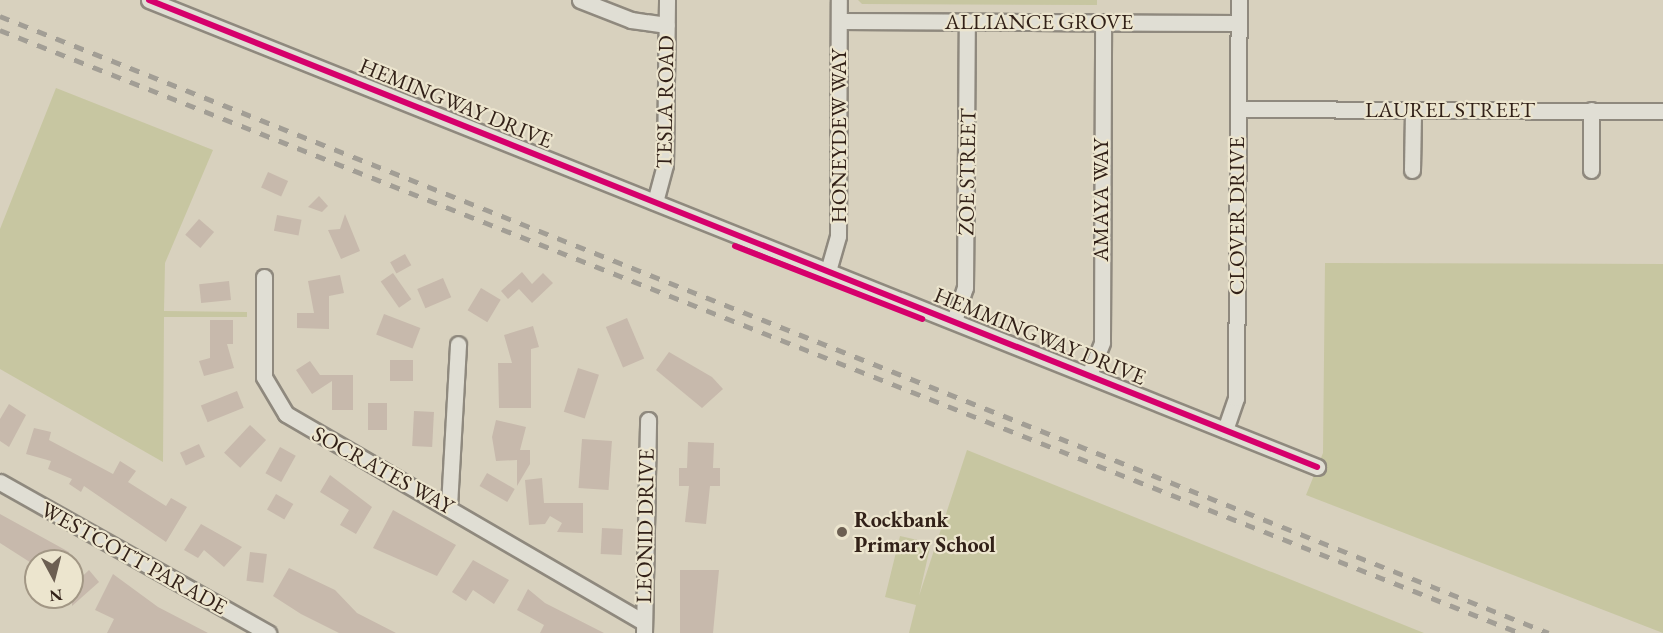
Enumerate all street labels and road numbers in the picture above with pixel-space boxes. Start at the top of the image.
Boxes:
street label: ALLIANCE GROVE [945,9,1133,35]
street label: TESLA ROAD [651,35,679,169]
street label: HONEYDEW WAY [826,49,852,223]
street label: HEMINGWAY DRIVE [356,52,556,154]
street label: LAUREL STREET [1365,97,1535,123]
street label: ZOE STREET [953,108,981,236]
street label: CLOVER DRIVE [1224,137,1250,295]
street label: AMAYA WAY [1088,138,1114,262]
street label: HEMMINGWAY DRIVE [930,281,1150,391]
street label: SOCRATES WAY [308,420,458,520]
street label: LEONID DRIVE [630,448,660,604]
street label: WESTCOTT PARADE [36,496,232,620]

